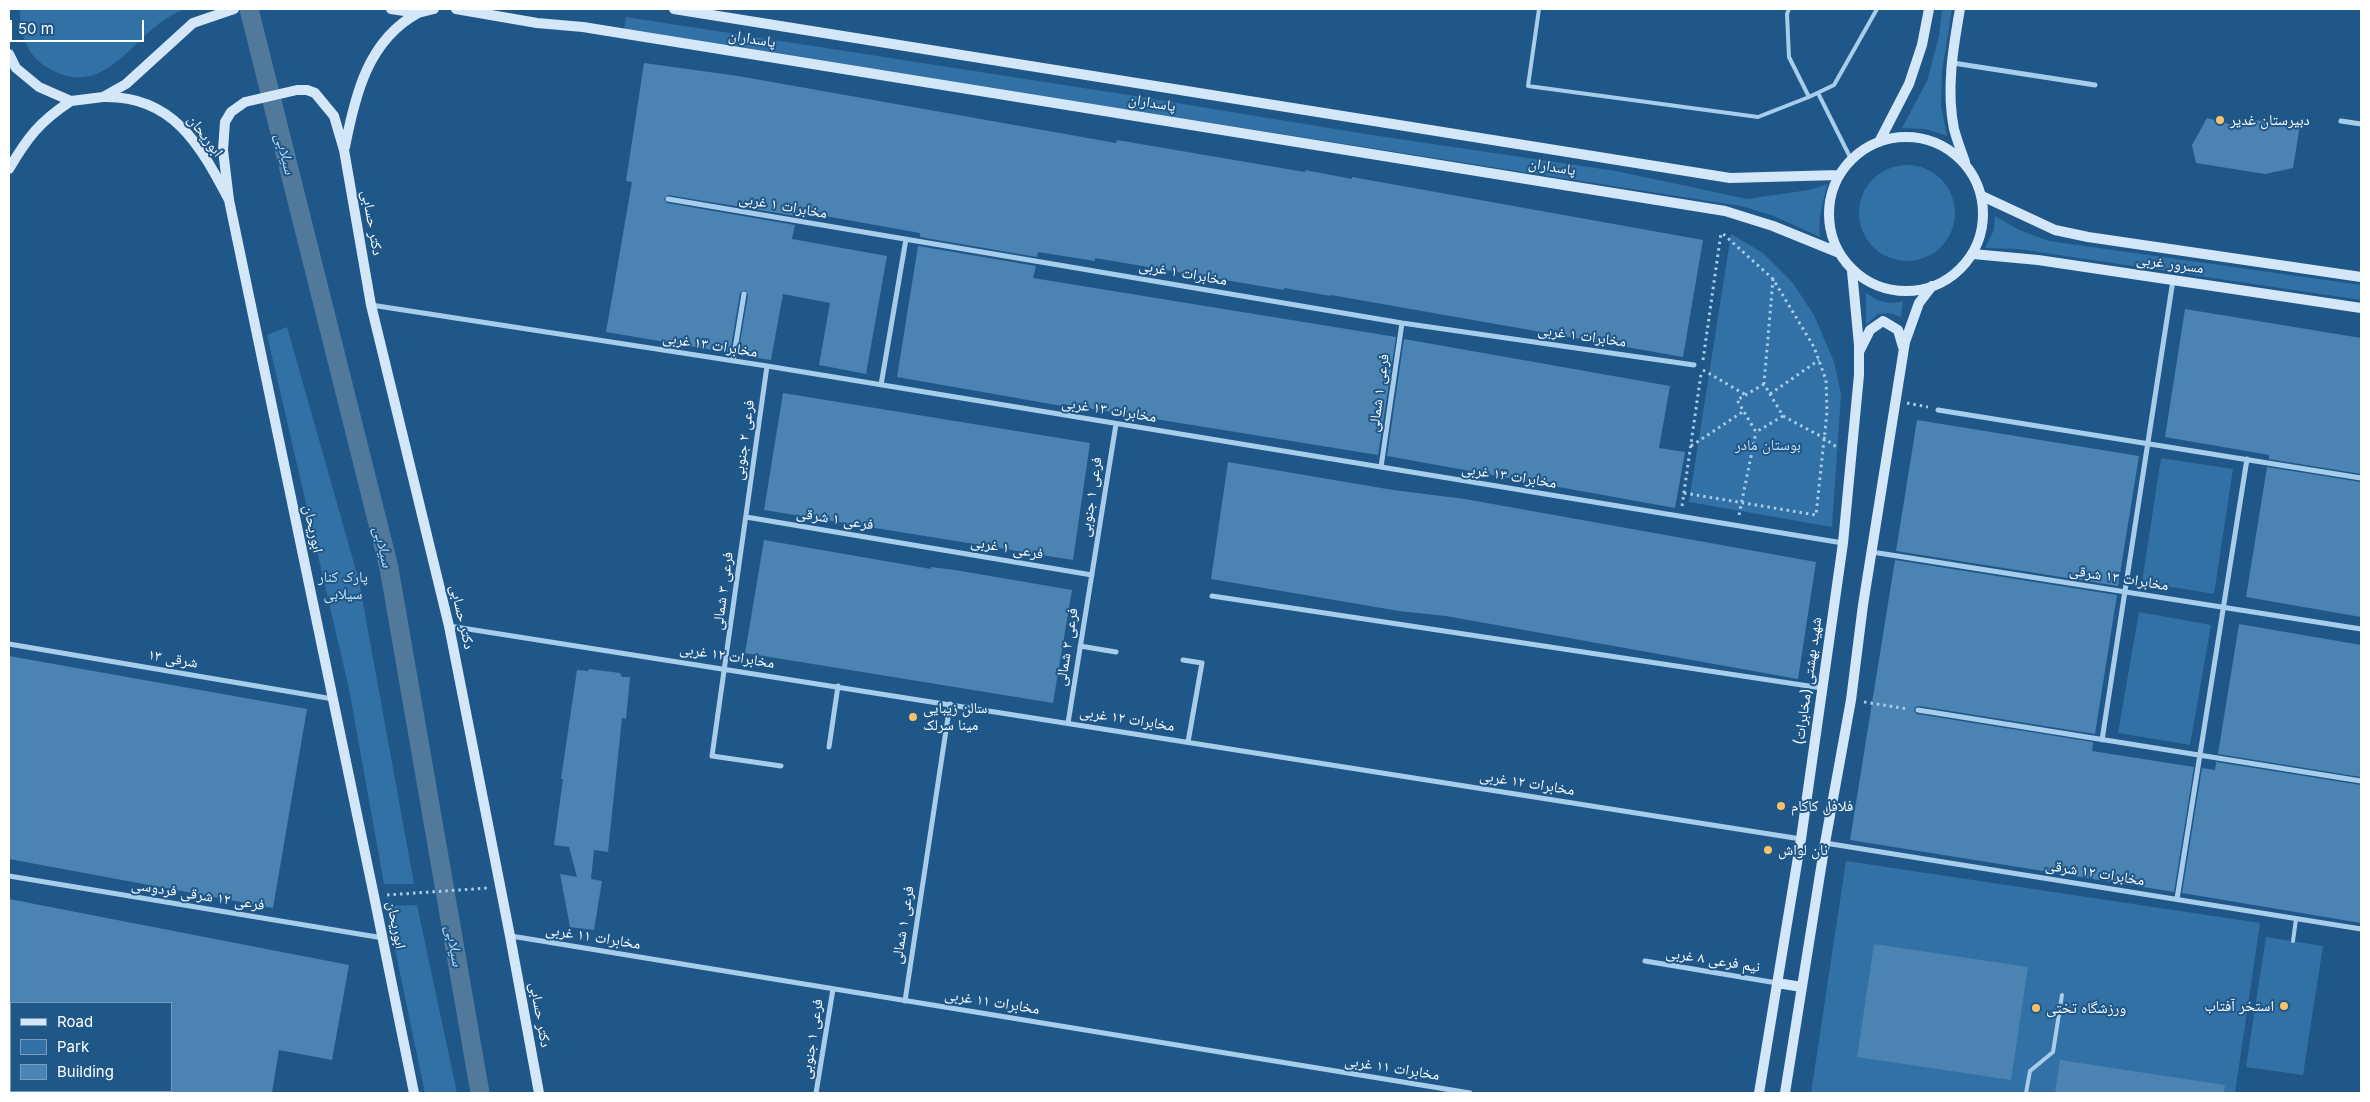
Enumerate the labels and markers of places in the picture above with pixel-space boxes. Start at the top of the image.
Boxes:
place label: دبیرستان غدیر [2230,111,2310,129]
marker: دبیرستان غدیر [2214,114,2226,126]
place label: سالن زیبایی مینا سرلک [923,699,987,734]
marker: سالن زیبایی مینا سرلک [907,711,919,723]
place label: فلافل کاکام [1791,797,1853,815]
marker: فلافل کاکام [1775,800,1787,812]
place label: نان لواش [1778,841,1828,859]
marker: نان لواش [1762,844,1774,856]
place label: استخر آفتاب [2204,997,2274,1015]
place label: ورزشگاه تختی [2046,999,2126,1017]
marker: استخر آفتاب [2278,1000,2290,1012]
marker: ورزشگاه تختی [2030,1002,2042,1014]

